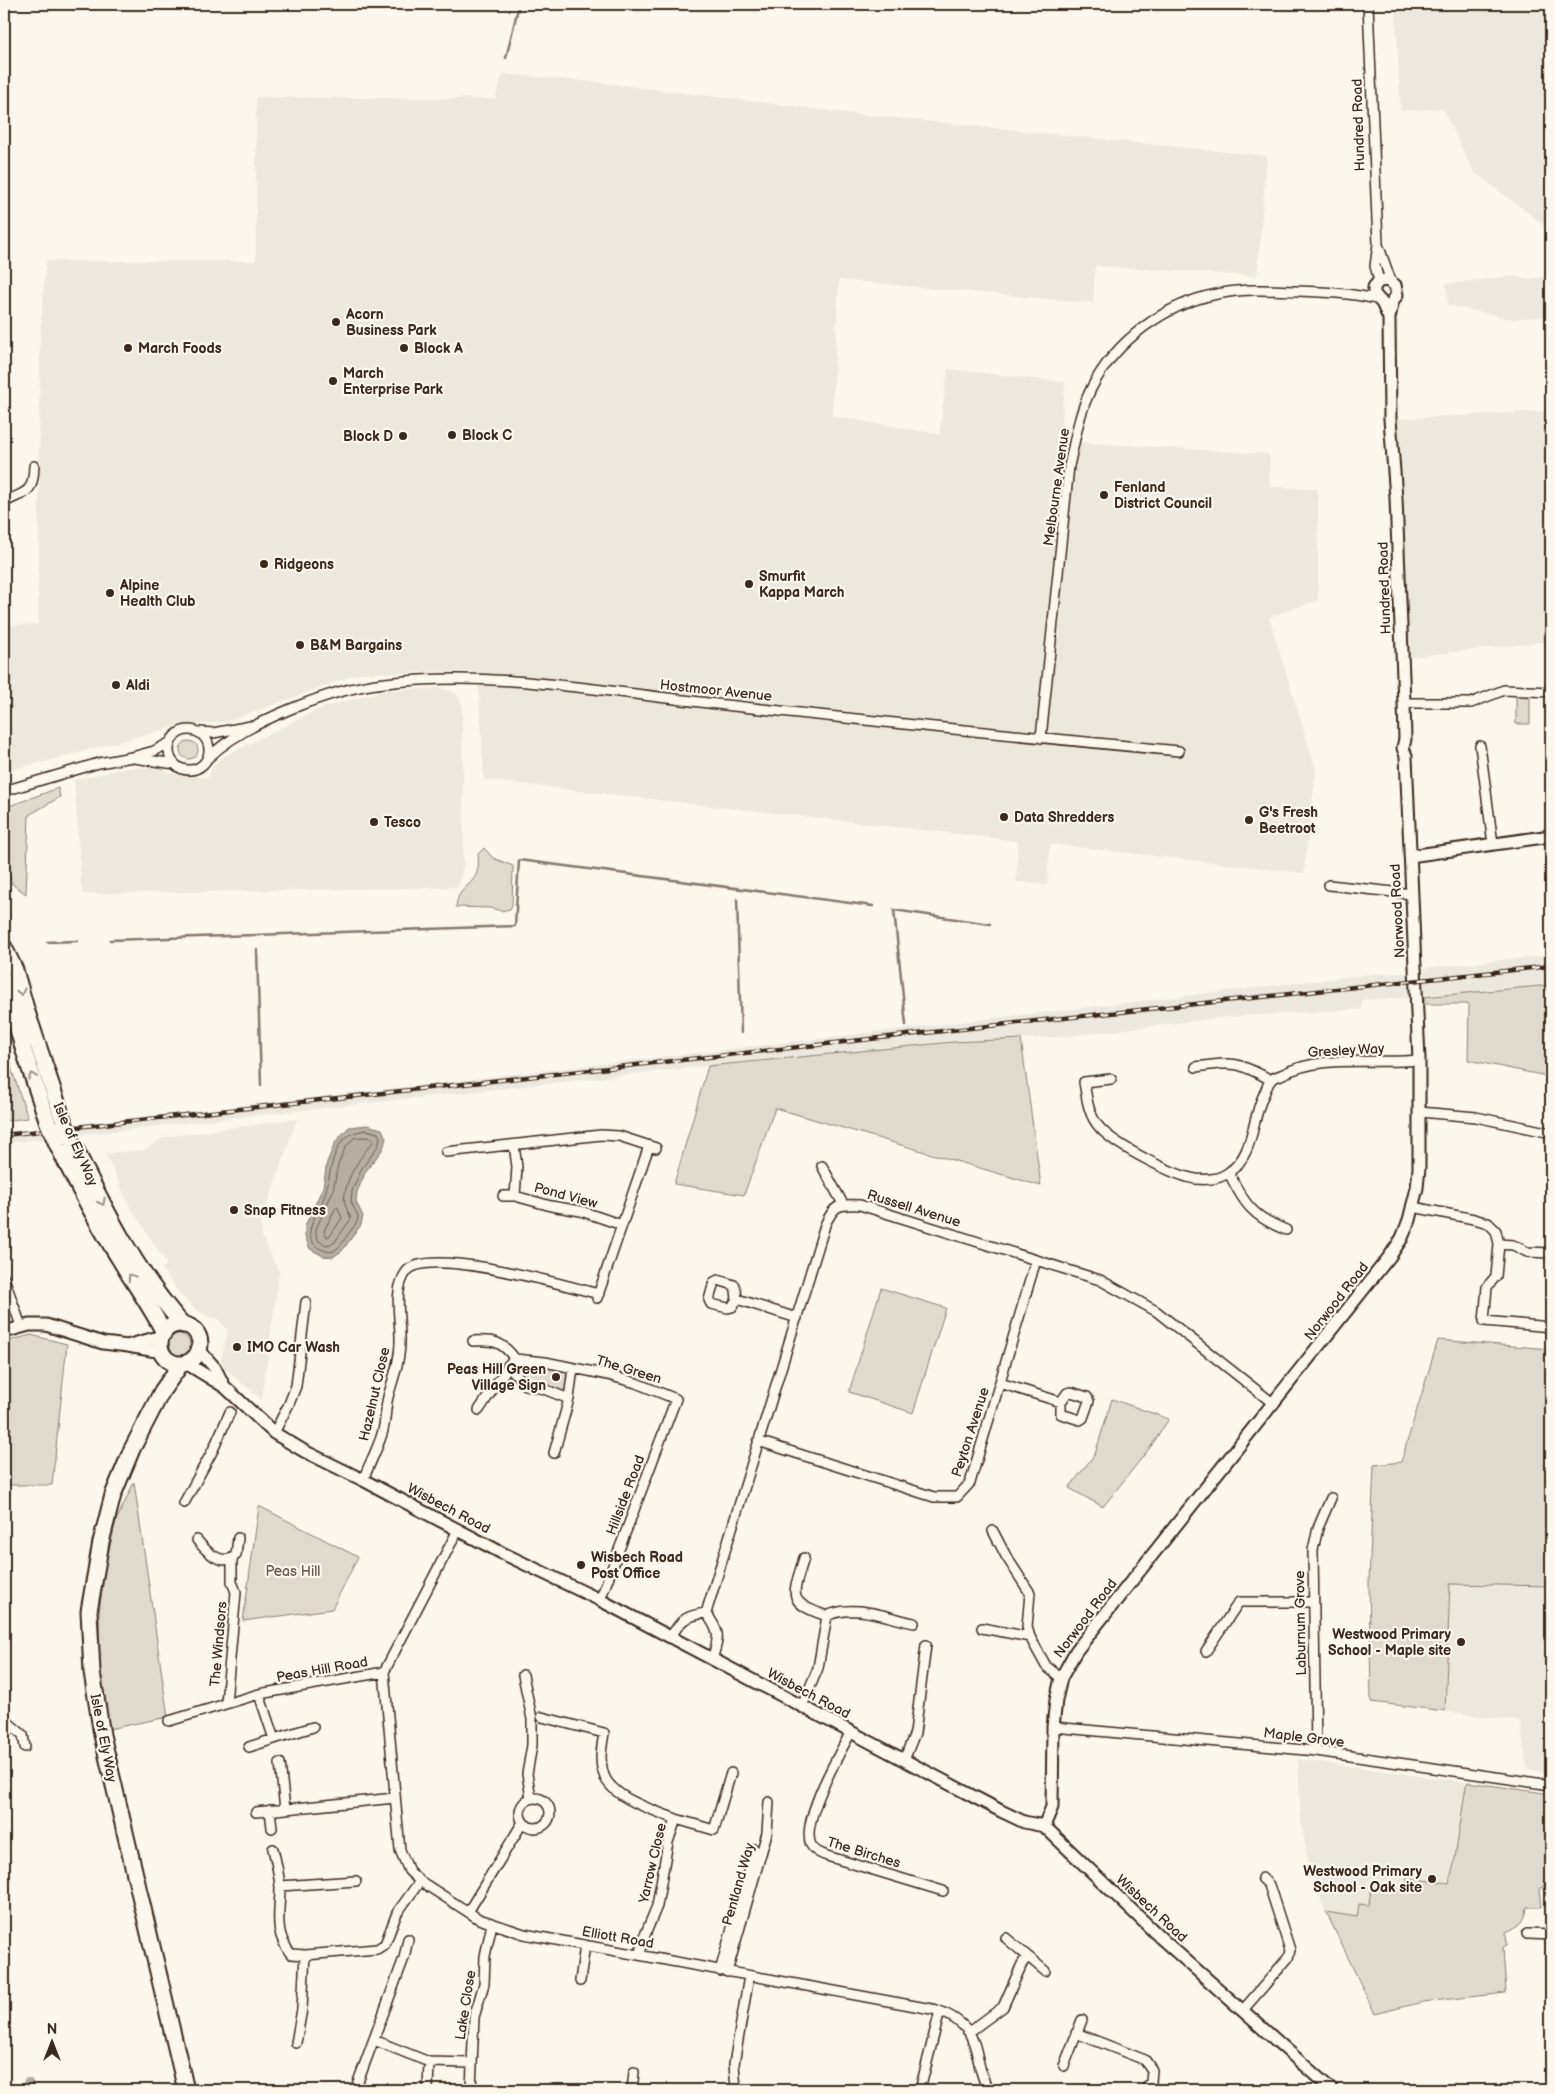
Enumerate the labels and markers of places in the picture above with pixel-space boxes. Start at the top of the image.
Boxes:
place label: Acorn Business Park [345,306,437,339]
marker: Acorn Business Park [330,316,342,328]
place label: March Foods [138,340,222,357]
place label: Block A [414,340,463,357]
marker: March Foods [122,342,134,354]
marker: Block A [398,342,410,354]
place label: March Enterprise Park [343,365,444,398]
marker: March Enterprise Park [327,375,339,387]
place label: Block C [462,427,512,444]
place label: Block D [343,428,393,445]
marker: Block C [446,429,458,441]
marker: Block D [397,430,409,442]
place label: Fenland District Council [1114,479,1212,512]
marker: Fenland District Council [1098,489,1110,501]
place label: Ridgeons [274,556,334,573]
marker: Ridgeons [258,558,270,570]
place label: Smurfit Kappa March [759,568,845,601]
place label: Alpine Health Club [119,577,196,610]
marker: Smurfit Kappa March [743,578,755,590]
marker: Alpine Health Club [104,587,116,599]
place label: B&M Bargains [310,637,402,654]
marker: B&M Bargains [294,639,306,651]
place label: Aldi [125,677,150,694]
marker: Aldi [110,679,122,691]
place label: G's Fresh Beetroot [1259,804,1318,837]
place label: Data Shredders [1014,809,1114,826]
marker: Data Shredders [998,811,1010,823]
place label: Tesco [384,814,421,831]
marker: G's Fresh Beetroot [1243,814,1255,826]
marker: Tesco [368,816,380,828]
place label: Snap Fitness [244,1202,326,1219]
marker: Snap Fitness [228,1204,240,1216]
place label: IMO Car Wash [247,1339,340,1356]
marker: IMO Car Wash [231,1341,243,1353]
place label: Peas Hill Green Village Sign [447,1361,546,1394]
marker: Peas Hill Green Village Sign [550,1371,562,1383]
place label: Wisbech Road Post Office [591,1549,683,1582]
marker: Wisbech Road Post Office [575,1559,587,1571]
place label: Westwood Primary School - Maple site [1328,1626,1452,1659]
marker: Westwood Primary School - Maple site [1455,1636,1467,1648]
place label: Westwood Primary School - Oak site [1303,1863,1423,1896]
marker: Westwood Primary School - Oak site [1426,1873,1438,1885]

